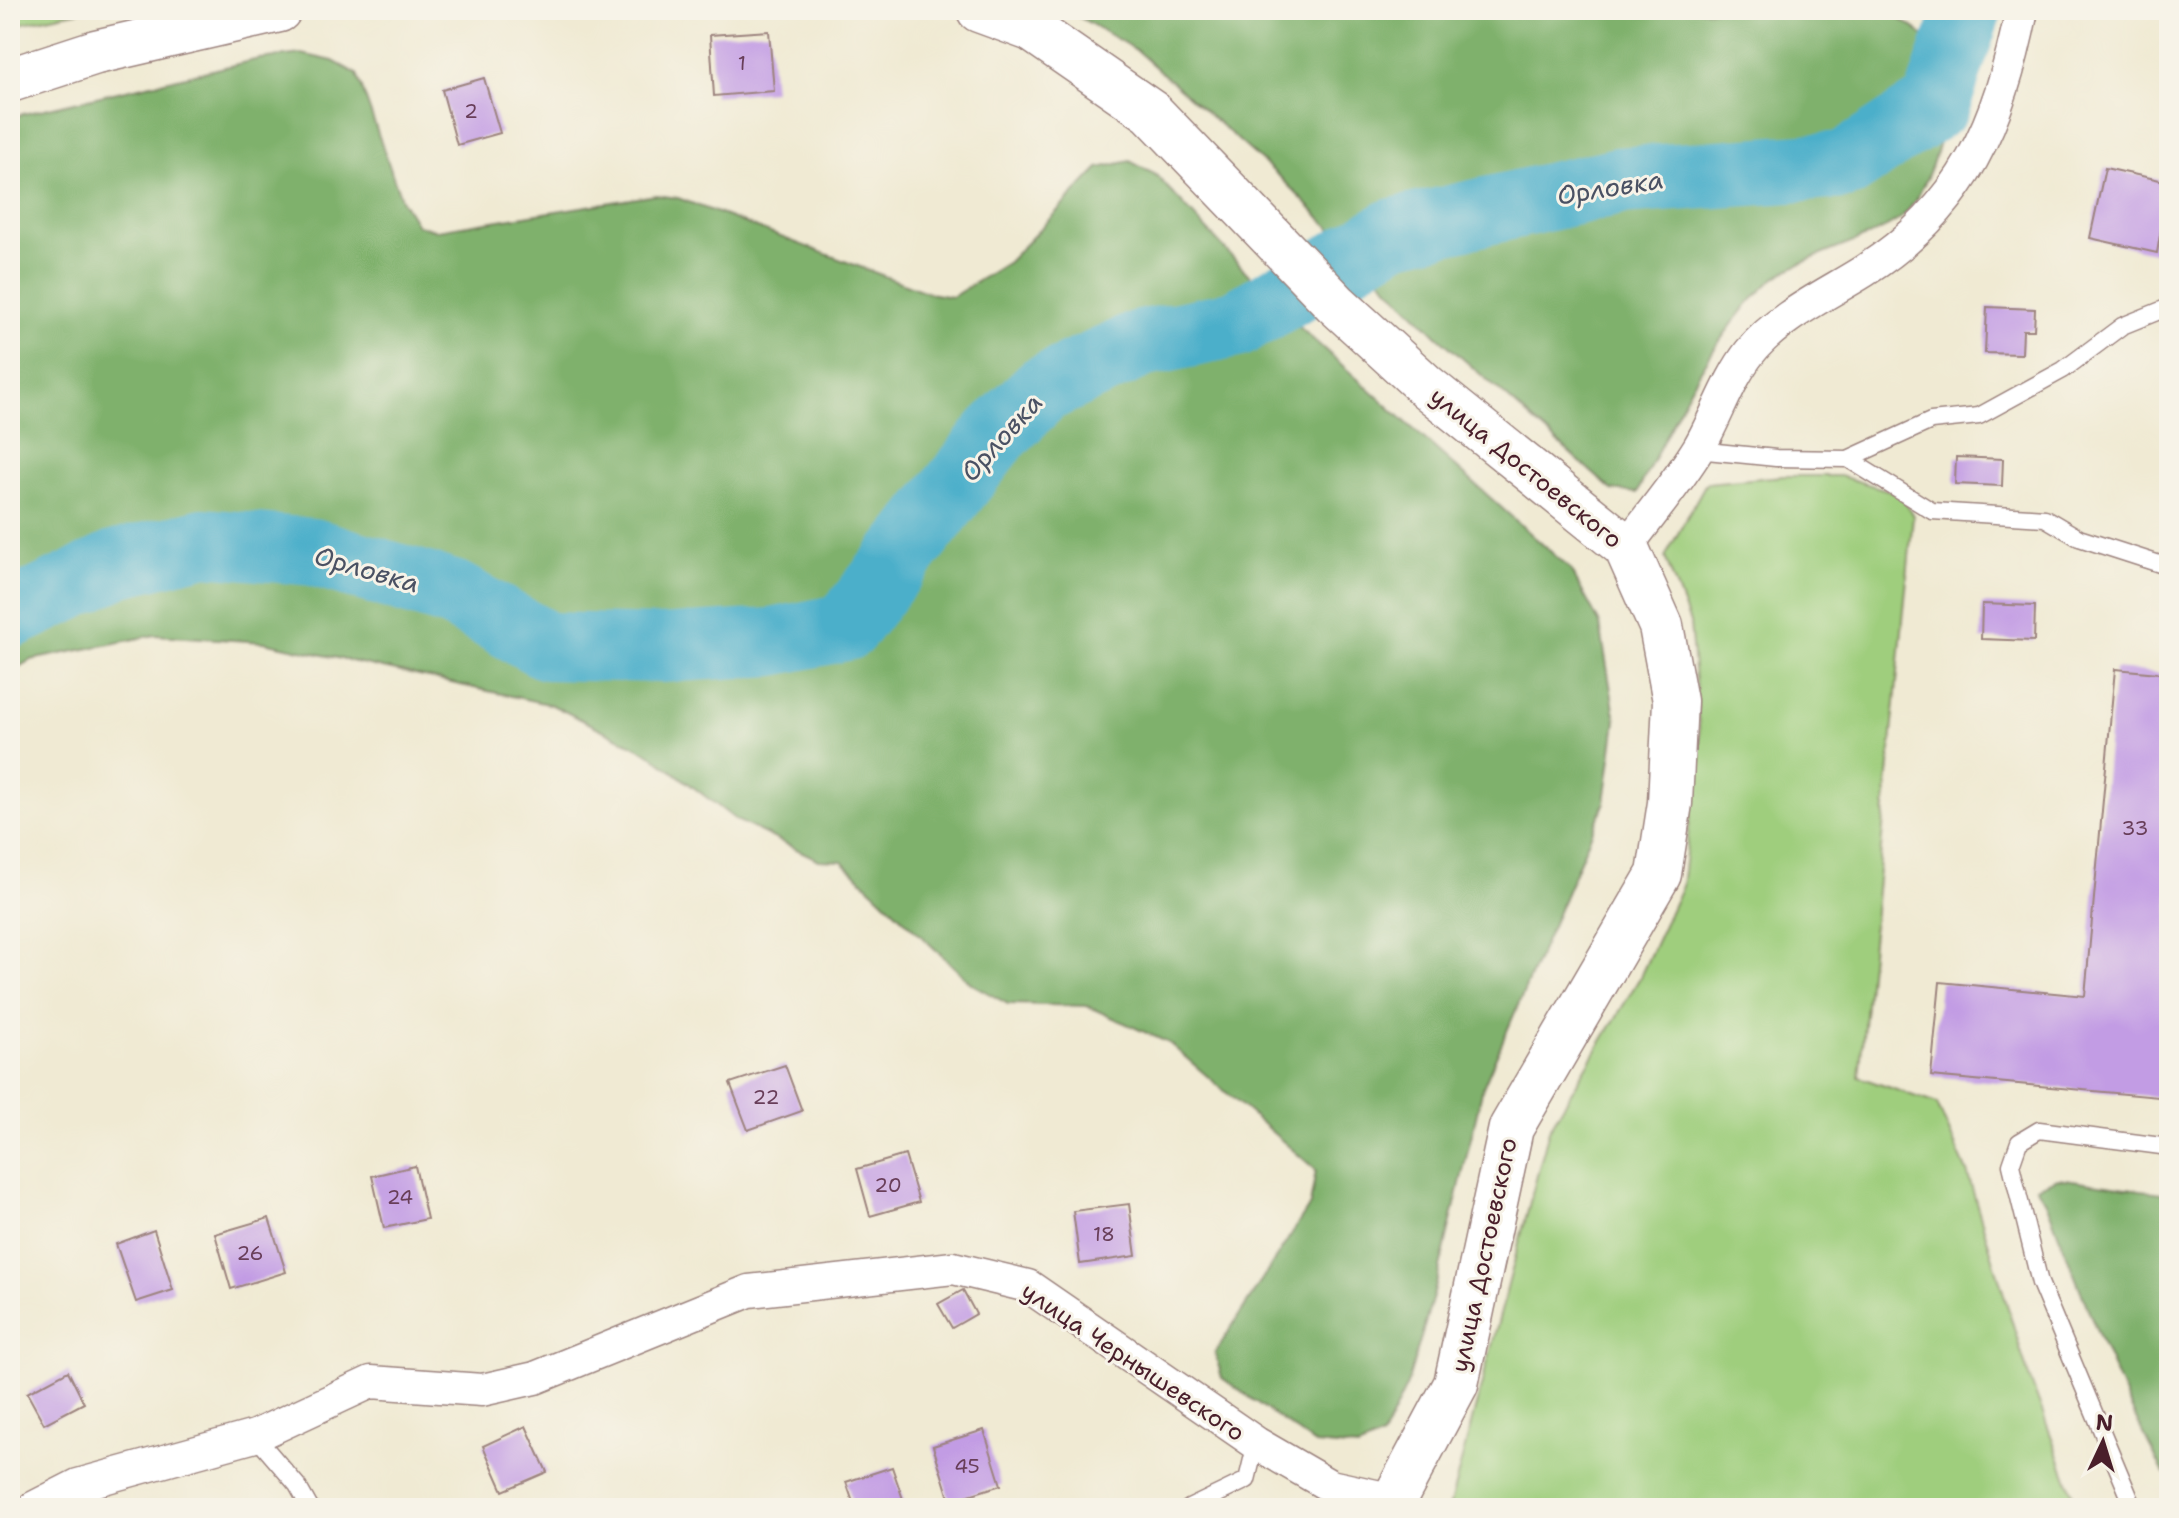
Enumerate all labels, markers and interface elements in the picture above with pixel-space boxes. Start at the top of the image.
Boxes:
house number: 1 [738,50,746,76]
house number: 2 [464,98,478,124]
water label: Орловка [1554,161,1666,213]
street label: улица Достоевского [1423,380,1629,556]
water label: Орловка [952,385,1050,489]
water label: Орловка [311,537,423,601]
house number: 33 [2122,815,2148,841]
house number: 22 [753,1084,780,1110]
street label: улица Достоевского [1444,1135,1524,1375]
house number: 20 [874,1172,902,1198]
house number: 24 [387,1184,413,1210]
house number: 18 [1093,1221,1115,1247]
house number: 26 [236,1240,264,1266]
street label: улица Чернышевского [1015,1275,1251,1449]
north arrow [2063,1402,2143,1482]
text: N [2095,1407,2114,1438]
house number: 45 [954,1453,980,1479]

